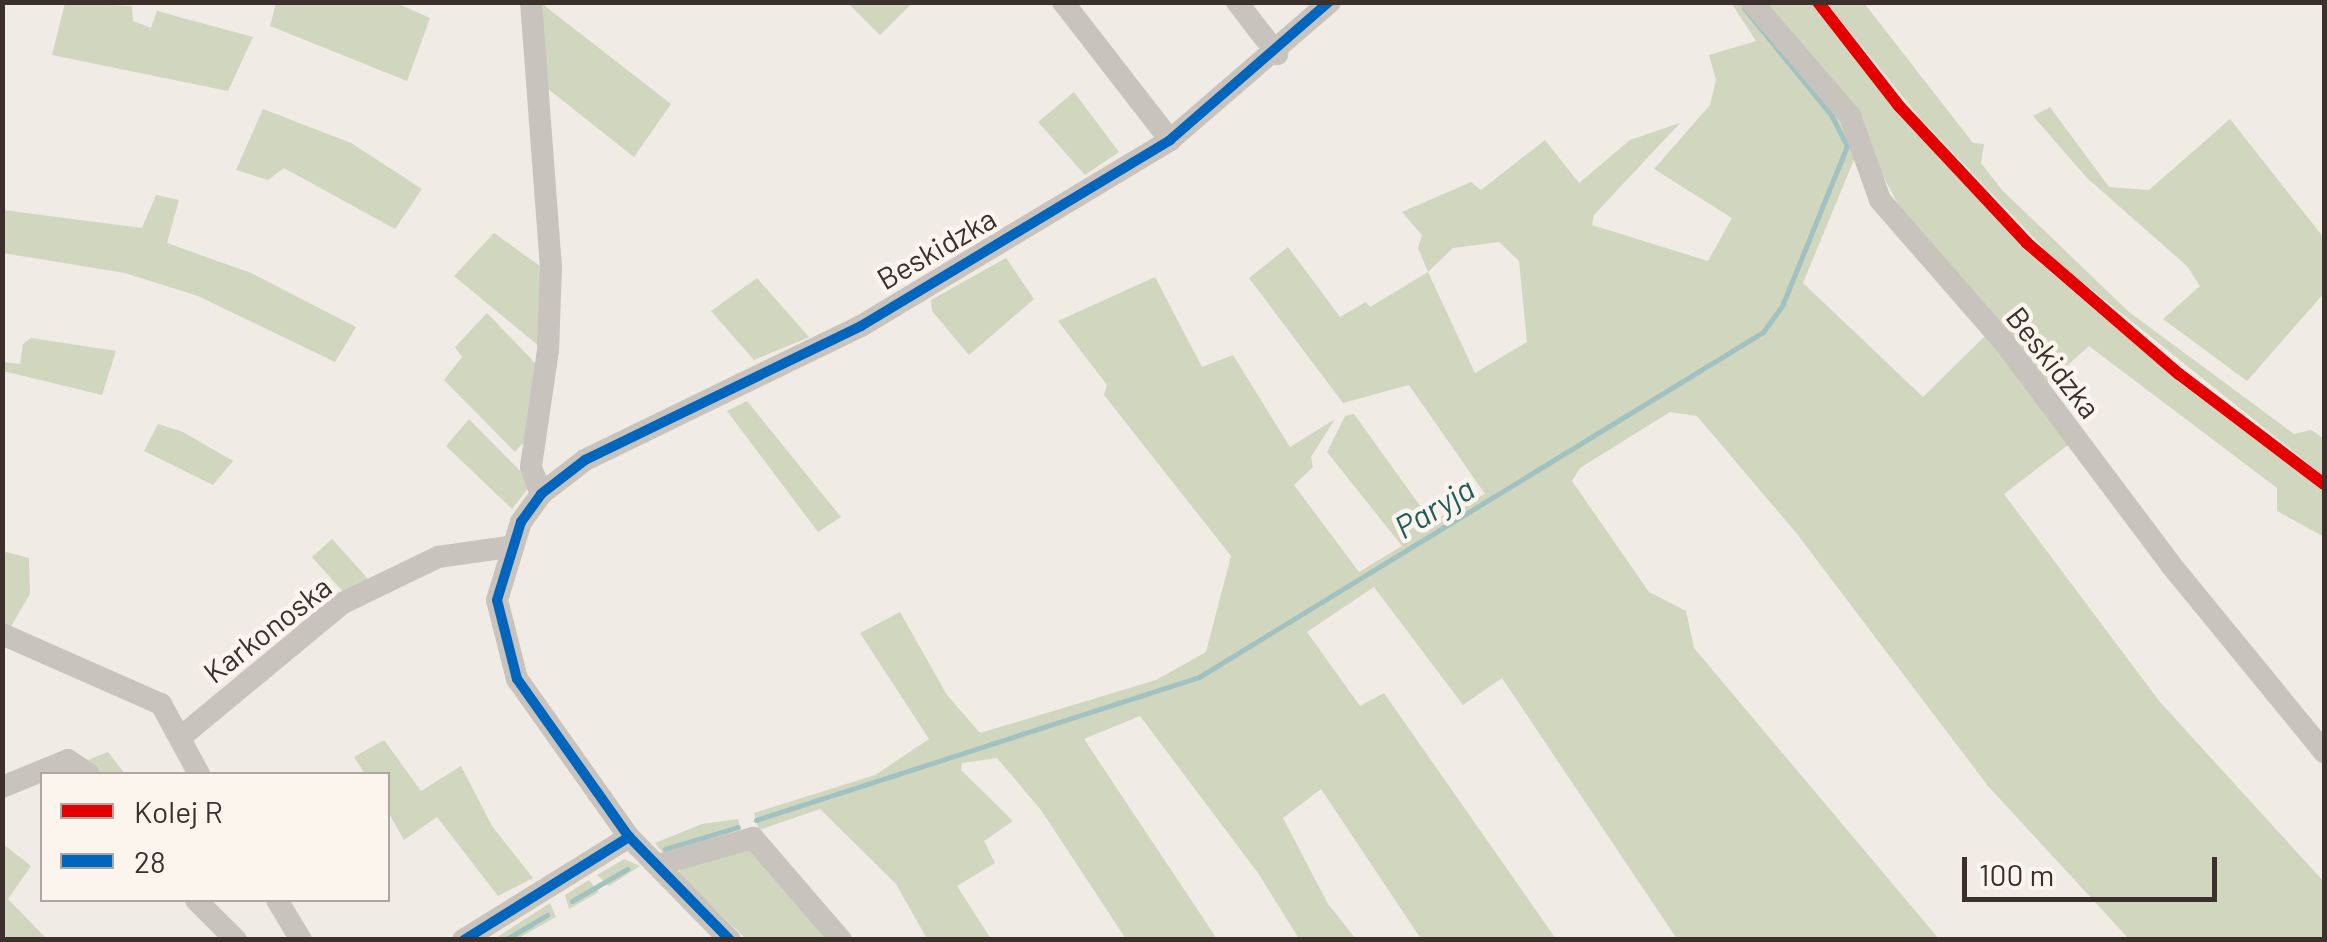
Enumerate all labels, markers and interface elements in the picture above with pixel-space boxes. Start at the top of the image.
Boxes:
street label: Beskidzka [870,200,1002,296]
street label: Beskidzka [1999,299,2109,425]
water label: Paryja [1387,468,1481,546]
street label: Karkonoska [196,568,338,690]
legend [40,772,390,902]
text: Kolej R [134,793,223,829]
scale bar [1967,837,2222,899]
text: 28 [134,843,166,879]
text: 100 m [1979,856,2054,892]

